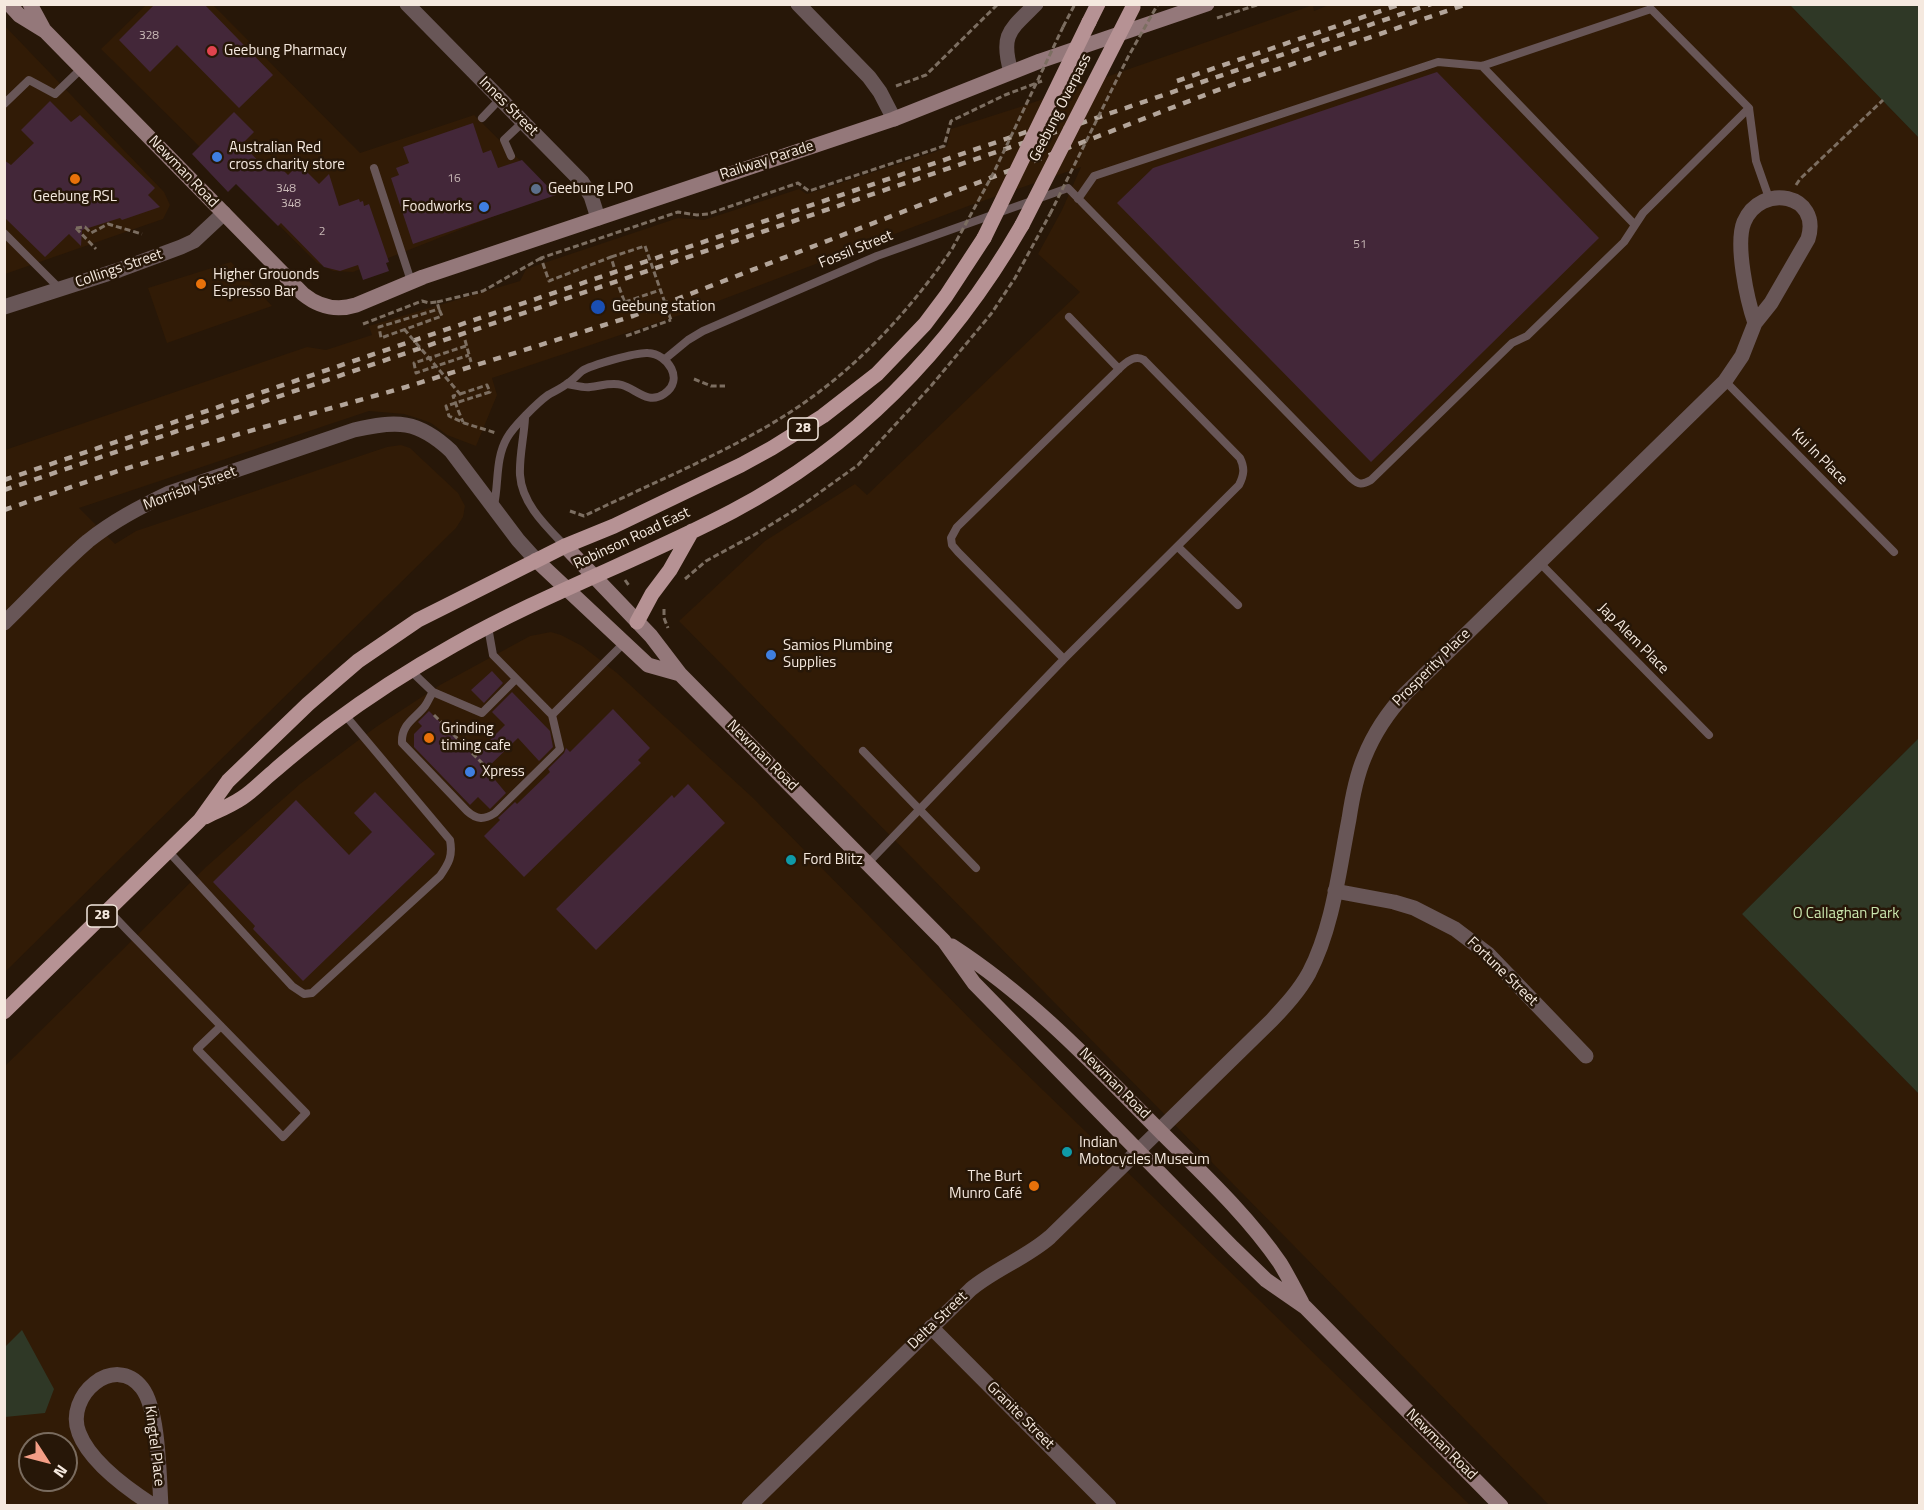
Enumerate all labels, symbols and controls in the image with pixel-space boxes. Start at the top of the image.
house number: 328 [139,29,159,43]
place label: Geebung Pharmacy [224,42,347,60]
marker: Geebung Pharmacy [205,44,219,58]
street label: Geebung Overpass [1026,51,1096,165]
street label: Innes Street [475,74,541,140]
street label: Newman Road [144,132,222,212]
street label: Railway Parade [718,137,816,185]
place label: Australian Red cross charity store [229,139,345,174]
marker: Australian Red cross charity store [210,150,224,164]
marker: Geebung RSL [68,172,82,186]
house number: 16 [447,172,461,186]
place label: Geebung LPO [548,180,633,198]
house number: 348 [276,182,296,196]
marker: Geebung LPO [529,182,543,196]
place label: Geebung RSL [33,188,117,206]
house number: 348 [281,197,301,211]
place label: Foodworks [402,198,472,216]
marker: Foodworks [477,200,491,214]
house number: 2 [319,225,325,239]
street label: Fossil Street [816,227,896,273]
house number: 51 [1353,238,1367,252]
street label: Collings Street [73,246,165,292]
place label: Higher Grouonds Espresso Bar [213,266,319,301]
marker: Higher Grouonds Espresso Bar [194,277,208,291]
marker: Geebung station [589,298,607,316]
place label: Geebung station [612,298,716,316]
road number: 28 [788,418,818,440]
street label: Kui In Place [1787,425,1851,489]
street label: Morrisby Street [141,463,239,515]
street label: Robinson Road East [571,504,693,574]
street label: Jap Alem Place [1594,600,1672,678]
street label: Prosperity Place [1389,625,1475,711]
place label: Samios Plumbing Supplies [783,637,892,672]
marker: Samios Plumbing Supplies [764,648,778,662]
street label: Newman Road [723,717,801,795]
place label: Grinding timing cafe [441,720,511,755]
marker: Grinding timing cafe [422,731,436,745]
place label: Xpress [482,763,525,781]
marker: Xpress [463,765,477,779]
place label: Ford Blitz [803,851,863,869]
marker: Ford Blitz [784,853,798,867]
road number: 28 [87,905,117,927]
park label: O Callaghan Park [1793,905,1899,923]
street label: Fortune Street [1463,934,1541,1010]
street label: Newman Road [1075,1045,1153,1123]
place label: Indian Motocycles Museum [1079,1134,1210,1169]
marker: Indian Motocycles Museum [1060,1145,1074,1159]
place label: The Burt Munro Café [949,1168,1022,1203]
marker: The Burt Munro Café [1027,1179,1041,1193]
street label: Delta Street [905,1288,971,1354]
street label: Granite Street [982,1378,1058,1454]
street label: Kingtel Place [140,1405,168,1487]
street label: Newman Road [1402,1406,1480,1484]
north arrow [18,1432,78,1492]
text: N [48,1460,74,1483]

